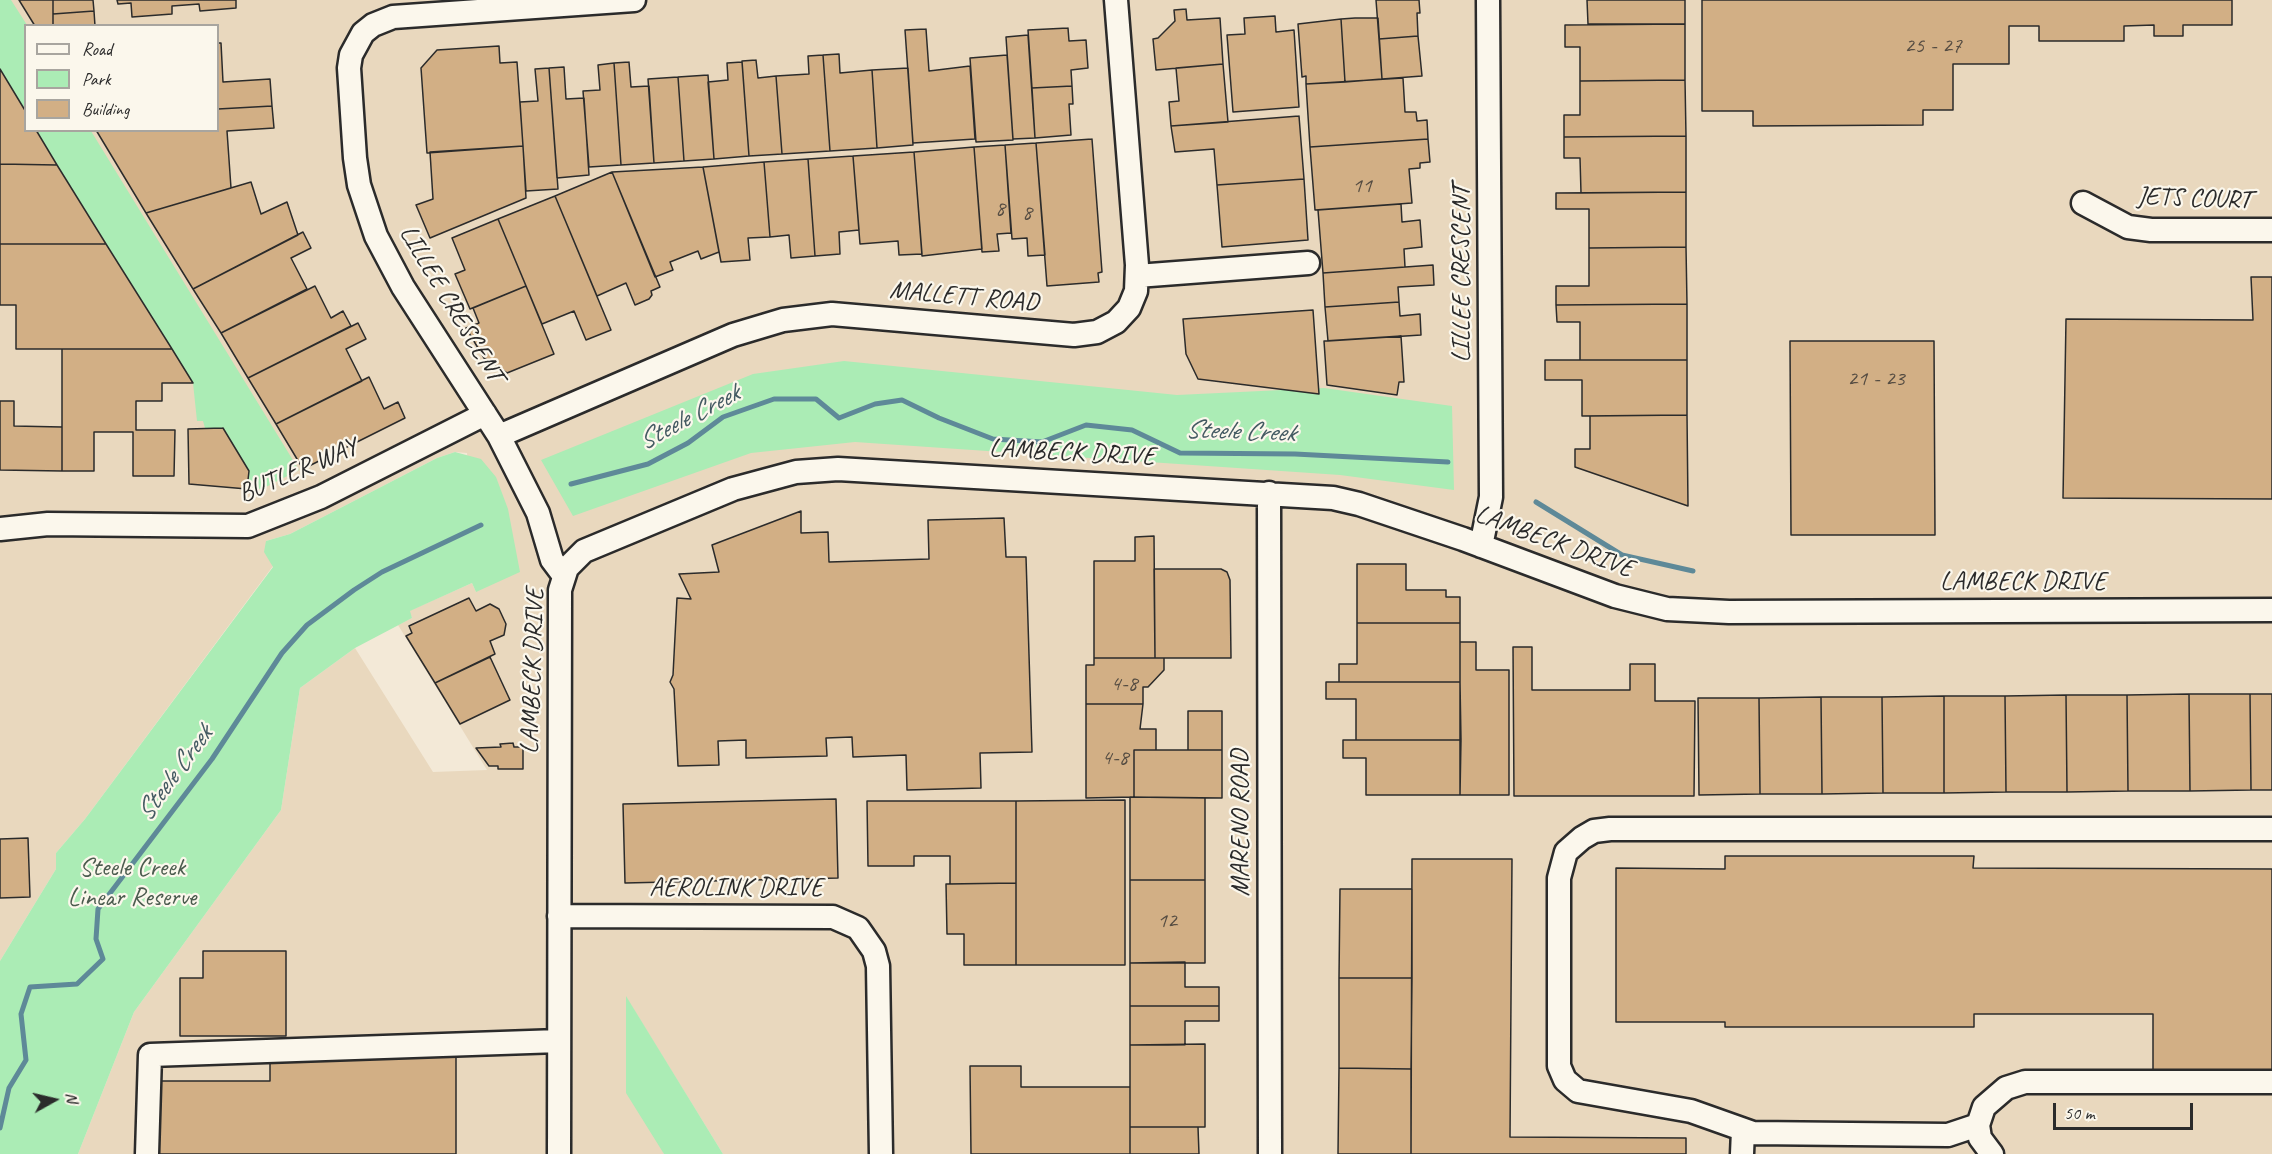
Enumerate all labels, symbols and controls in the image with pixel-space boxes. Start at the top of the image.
legend [24,24,219,132]
house number: 25 - 27 [1904,33,1962,59]
text: Road [82,38,112,60]
text: Park [82,68,111,90]
text: Building [82,98,129,120]
house number: 11 [1352,173,1372,199]
street label: JETS COURT [2136,181,2252,217]
street label: LILLEE CRESCENT [1446,185,1478,363]
house number: 8 [995,196,1005,222]
house number: 8 [1022,200,1032,226]
street label: LILLEE CRESCENT [392,220,510,388]
street label: MALLETT ROAD [888,275,1040,319]
house number: 21 - 23 [1847,366,1905,392]
water label: Steele Creek [633,378,745,458]
water label: Steele Creek [1185,414,1295,450]
street label: BUTLER WAY [234,432,362,510]
street label: LAMBECK DRIVE [988,433,1156,473]
street label: LAMBECK DRIVE [1471,499,1637,585]
street label: LAMBECK DRIVE [1940,566,2106,598]
street label: LAMBECK DRIVE [515,588,551,754]
house number: 4-8 [1111,671,1137,697]
water label: Steele Creek [130,720,220,828]
house number: 4-8 [1102,745,1128,771]
street label: MARENO ROAD [1225,749,1257,897]
park label: Steele Creek Linear Reserve [68,852,196,914]
street label: AEROLINK DRIVE [649,872,823,904]
house number: 12 [1157,908,1177,934]
north arrow [24,1070,84,1130]
text: N [61,1091,82,1104]
scale bar [2056,1091,2196,1129]
text: 50 m [2064,1102,2095,1124]

